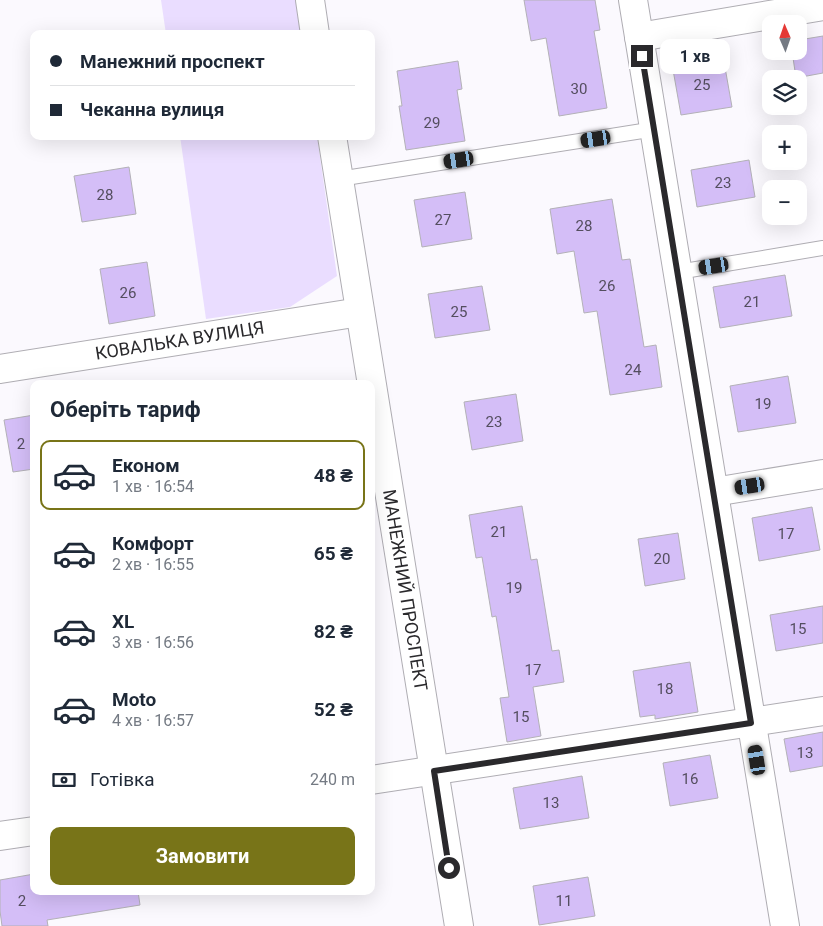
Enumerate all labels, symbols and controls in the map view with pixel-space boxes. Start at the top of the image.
north arrow [762,15,808,60]
map controls [762,15,807,225]
callout: 1 хв [660,38,730,74]
route end [631,45,653,67]
text: 1 хв [680,47,710,66]
text: Манежний проспект [80,50,265,73]
button: layers [762,70,807,115]
house number: 25 [694,76,710,94]
house number: 30 [571,80,587,98]
text: Чеканна вулиця [80,98,224,121]
house number: 29 [424,114,440,132]
button: + [762,125,807,170]
car [580,129,611,149]
car [443,150,474,170]
house number: 23 [715,174,731,192]
button: − [762,180,807,225]
house number: 28 [97,186,113,204]
house number: 27 [435,211,451,229]
house number: 28 [576,217,592,235]
car [698,256,729,276]
house number: 26 [599,277,615,295]
house number: 26 [120,284,136,302]
house number: 21 [744,293,760,311]
house number: 25 [451,303,467,321]
street label: КОВАЛЬКА ВУЛИЦЯ [94,316,266,364]
house number: 24 [625,361,642,379]
house number: 19 [755,395,771,413]
text: Оберіть тариф [50,397,201,422]
house number: 23 [486,413,502,431]
house number: 2 [17,435,25,453]
icon: car [52,453,97,498]
text: Економ [112,454,180,477]
text: 48 ₴ [314,464,353,487]
car [734,476,765,496]
text: 1 хв · 16:54 [112,477,194,496]
street label: МАНЕЖНИЙ ПРОСПЕКТ [379,488,432,693]
house number: 21 [491,523,507,541]
house number: 17 [778,525,794,543]
icon: car [52,531,97,576]
text: Комфорт [112,532,194,555]
text: 65 ₴ [314,542,353,565]
house number: 20 [654,550,670,568]
text: 2 хв · 16:55 [112,555,194,574]
house number: 19 [506,579,522,597]
icon: car [52,609,97,654]
text: XL [112,610,134,633]
text: 82 ₴ [314,620,353,643]
house number: 15 [790,620,806,638]
text: 3 хв · 16:56 [112,633,194,652]
house number: 17 [525,661,541,679]
house number: 18 [657,680,673,698]
icon: car [52,687,97,732]
text: Moto [112,688,156,711]
text: 52 ₴ [314,698,353,721]
house number: 15 [513,708,529,726]
text: 4 хв · 16:57 [112,711,194,730]
car [747,744,766,776]
house number: 13 [797,744,813,762]
icon: cash [50,766,78,794]
text: Готівка [90,768,155,791]
text: 240 m [310,770,355,789]
house number: 16 [682,770,698,788]
house number: 13 [543,794,559,812]
button: Замовити [50,827,355,885]
route start [438,857,460,879]
house number: 2 [18,892,26,910]
house number: 11 [556,892,572,910]

